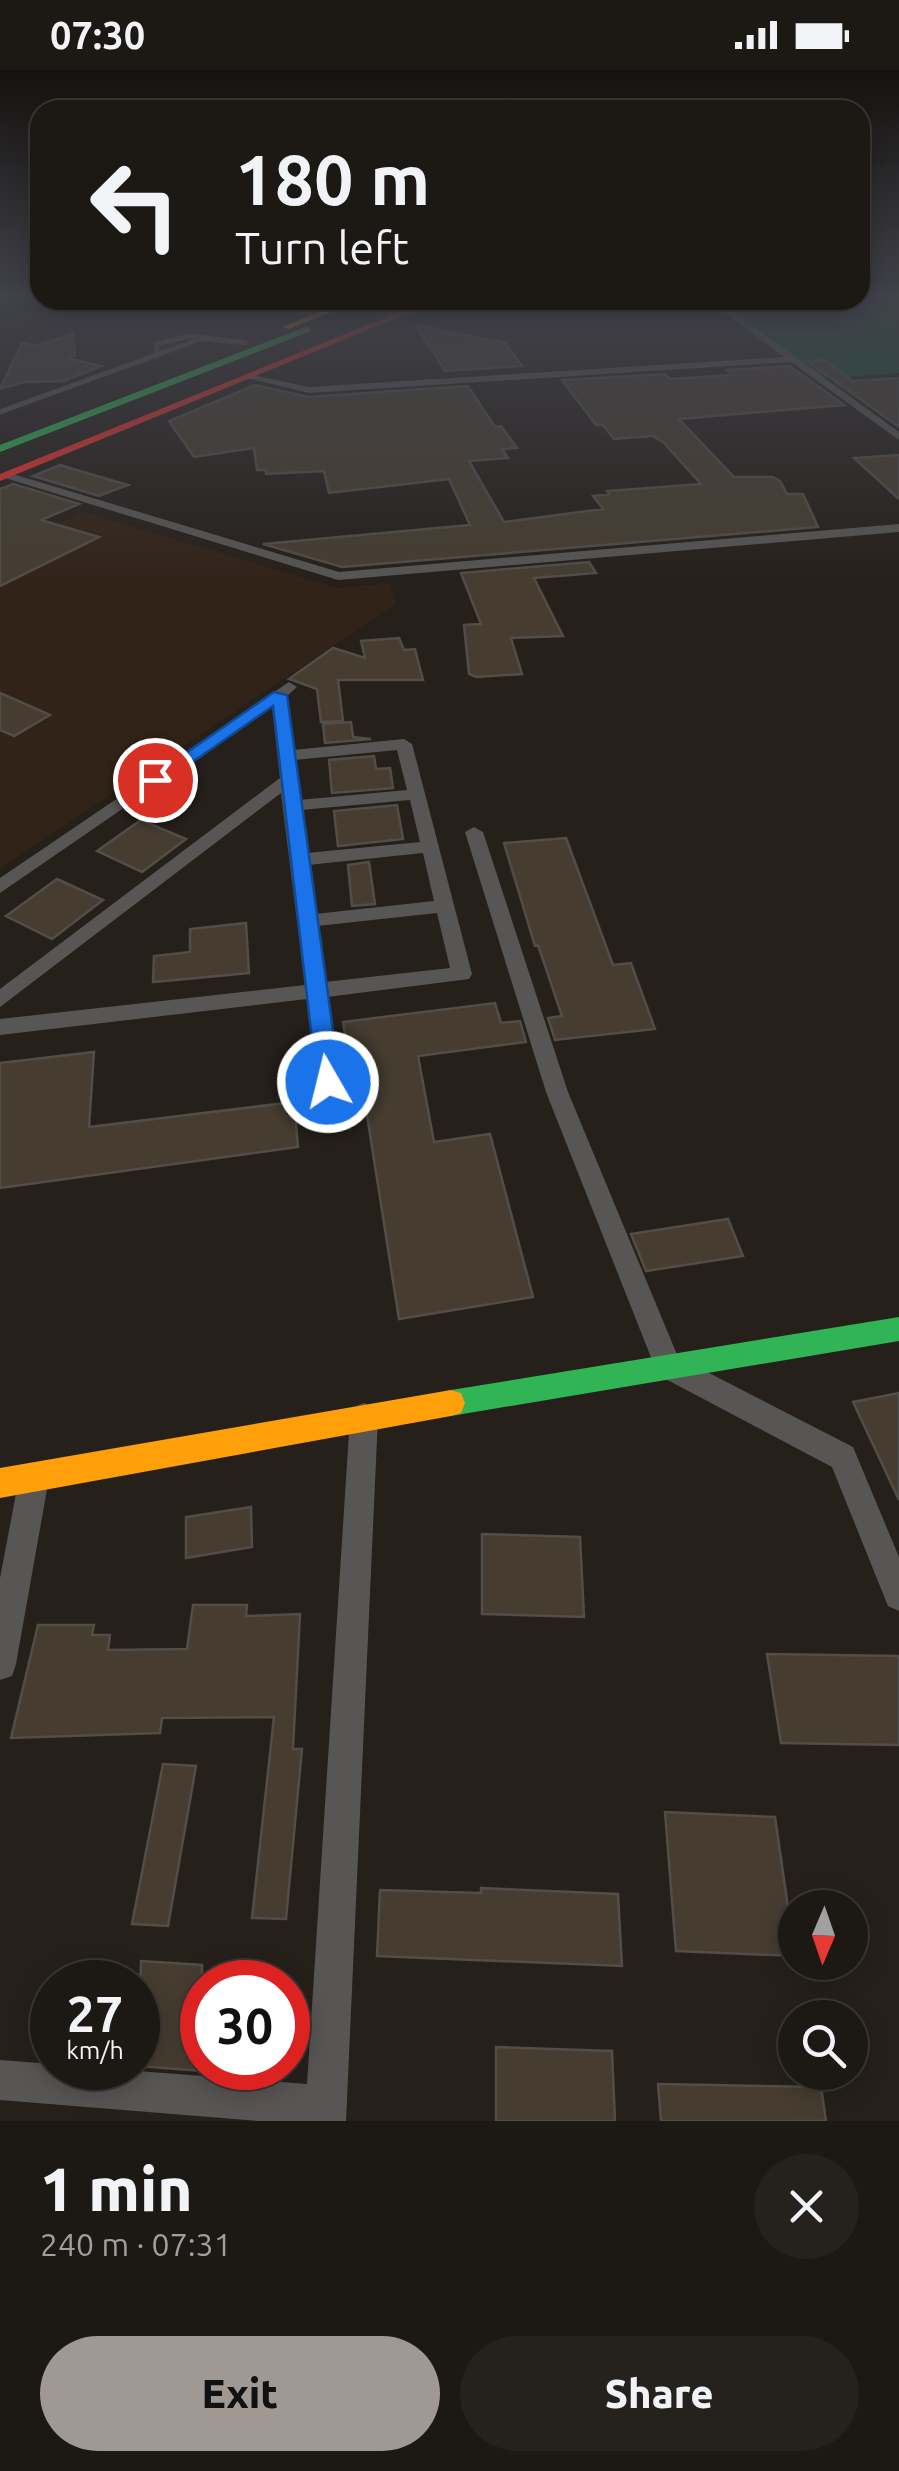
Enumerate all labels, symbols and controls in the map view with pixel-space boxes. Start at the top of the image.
text: 07:30 [50,14,145,56]
icon: left [70,140,200,270]
text: 180 m [235,140,430,218]
text: Turn left [235,222,409,273]
pin [113,738,198,823]
icon: arrive [128,753,183,808]
position arrow [276,1030,380,1134]
north arrow [778,1890,868,1980]
map controls [778,1890,868,2090]
speed limit sign: 30 [180,1960,310,2090]
text: 27 [67,1985,123,2041]
button: search [778,2000,868,2090]
text: km/h [66,2036,124,2064]
button: close [754,2154,859,2259]
text: 1 min [40,2155,193,2222]
text: 240 m · 07:31 [40,2226,232,2262]
button: Exit [40,2336,440,2451]
button: Share [460,2336,859,2451]

